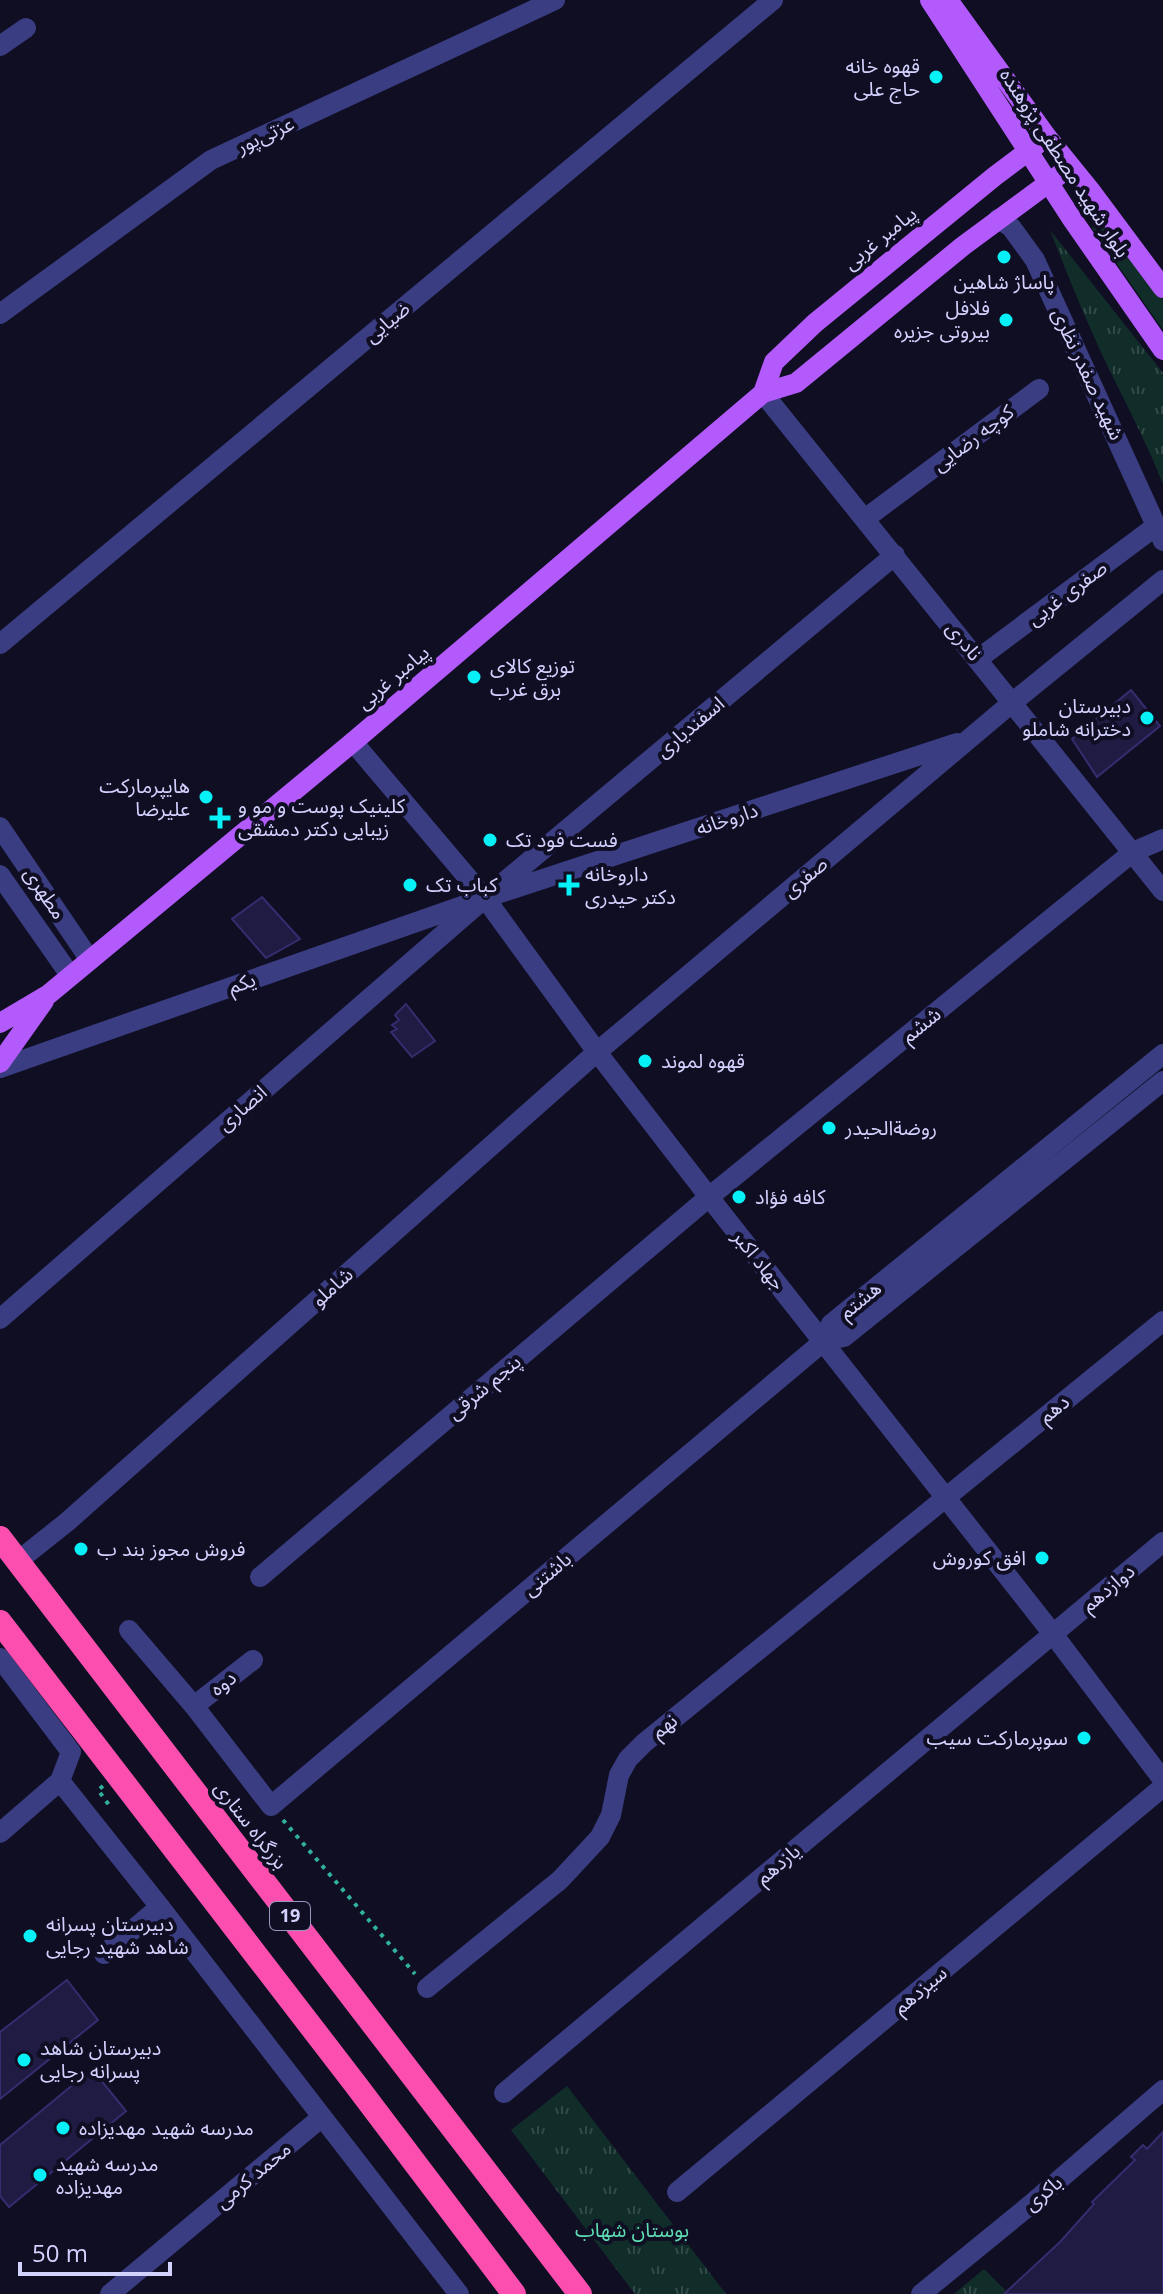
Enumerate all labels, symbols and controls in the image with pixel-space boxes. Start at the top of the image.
place label: قهوه خانه حاج علی [845,52,920,104]
street label: بلوار شهید مصطفی پژوهنده [994,63,1137,263]
marker: قهوه خانه حاج علی [927,68,945,86]
street label: عزتی‌پور [231,109,298,160]
street label: پیامبر غربی [837,200,922,276]
marker: پاساژ شاهین [995,248,1013,266]
place label: پاساژ شاهین [954,268,1054,295]
place label: فلافل بیروتی جزیره [894,294,990,344]
street label: ضیایی [358,295,415,349]
street label: شهید صفدر نظری [1046,303,1131,444]
marker: فلافل بیروتی جزیره [997,311,1015,329]
street label: کوچه رضایی [926,398,1020,477]
street label: صفری غربی [1021,554,1112,632]
street label: نادری [940,615,988,666]
street label: پیامبر غربی [351,638,435,715]
place label: توزیع کالای برق غرب [490,652,575,702]
marker: توزیع کالای برق غرب [465,668,483,686]
street label: اسفندیاری [650,690,730,763]
place label: دبیرستان دخترانه شاملو [1022,692,1131,742]
marker: دبیرستان دخترانه شاملو [1138,709,1156,727]
place label: هایپرمارکت علیرضا [99,772,190,822]
marker: هایپرمارکت علیرضا [197,788,215,806]
place label: کلینیک پوست و مو و زیبایی دکتر دمشقی [238,792,406,842]
street label: داروخانه [693,796,761,841]
marker: کلینیک پوست و مو و زیبایی دکتر دمشقی [209,807,231,829]
place label: فست فود تک [506,826,618,853]
marker: فست فود تک [481,831,499,849]
street label: صفری [776,850,833,903]
place label: داروخانه دکتر حیدری [585,860,676,910]
street label: مطهری [18,861,73,924]
place label: کباب تک [426,871,498,898]
marker: کباب تک [401,876,419,894]
marker: داروخانه دکتر حیدری [560,876,578,894]
street label: یکم [224,965,260,1002]
street label: ششم [895,1000,948,1050]
place label: قهوه لموند [661,1047,745,1074]
marker: قهوه لموند [636,1052,654,1070]
street label: انصاری [211,1079,272,1137]
place label: روضةالحیدر [844,1114,937,1141]
marker: روضةالحیدر [820,1119,838,1137]
place label: کافه فؤاد [755,1183,826,1210]
marker: کافه فؤاد [730,1188,748,1206]
street label: جهاد اکبر [726,1223,792,1295]
street label: شاملو [305,1261,358,1313]
street label: هشتم [833,1274,888,1327]
street label: پنجم شرقی [441,1348,528,1427]
street label: دهم [1033,1388,1076,1431]
place label: فروش مجوز بند ب [97,1535,245,1562]
marker: فروش مجوز بند ب [72,1540,90,1558]
place label: افق کوروش [933,1544,1026,1571]
street label: باشتنی [517,1545,577,1602]
marker: افق کوروش [1033,1549,1051,1567]
street label: دوازدهم [1075,1557,1141,1619]
street label: دوه [204,1664,241,1701]
street label: نهم [645,1707,684,1746]
place label: سوپرمارکت سیب [927,1724,1068,1751]
marker: سوپرمارکت سیب [1075,1729,1093,1747]
street label: بزرگراه ستاری [208,1775,294,1874]
street label: یازدهم [750,1837,807,1892]
road number: 19 [270,1902,310,1930]
place label: دبیرستان پسرانه شاهد شهید رجایی [46,1910,189,1960]
marker: دبیرستان پسرانه شاهد شهید رجایی [21,1927,39,1945]
street label: سیزدهم [887,1959,954,2022]
place label: دبیرستان شاهد پسرانه رجایی [40,2034,161,2084]
marker: دبیرستان شاهد پسرانه رجایی [15,2051,33,2069]
place label: مدرسه شهید مهدیزاده [79,2114,254,2141]
marker: مدرسه شهید مهدیزاده [54,2119,72,2137]
street label: محمد کرمی [209,2135,296,2214]
place label: مدرسه شهيد مهديزاده [56,2150,158,2200]
marker: مدرسه شهيد مهديزاده [31,2166,49,2184]
street label: باکری [1018,2169,1068,2217]
park label: بوستان شهاب [575,2216,689,2243]
scale bar [20,2226,170,2276]
text: 50 m [32,2236,88,2269]

